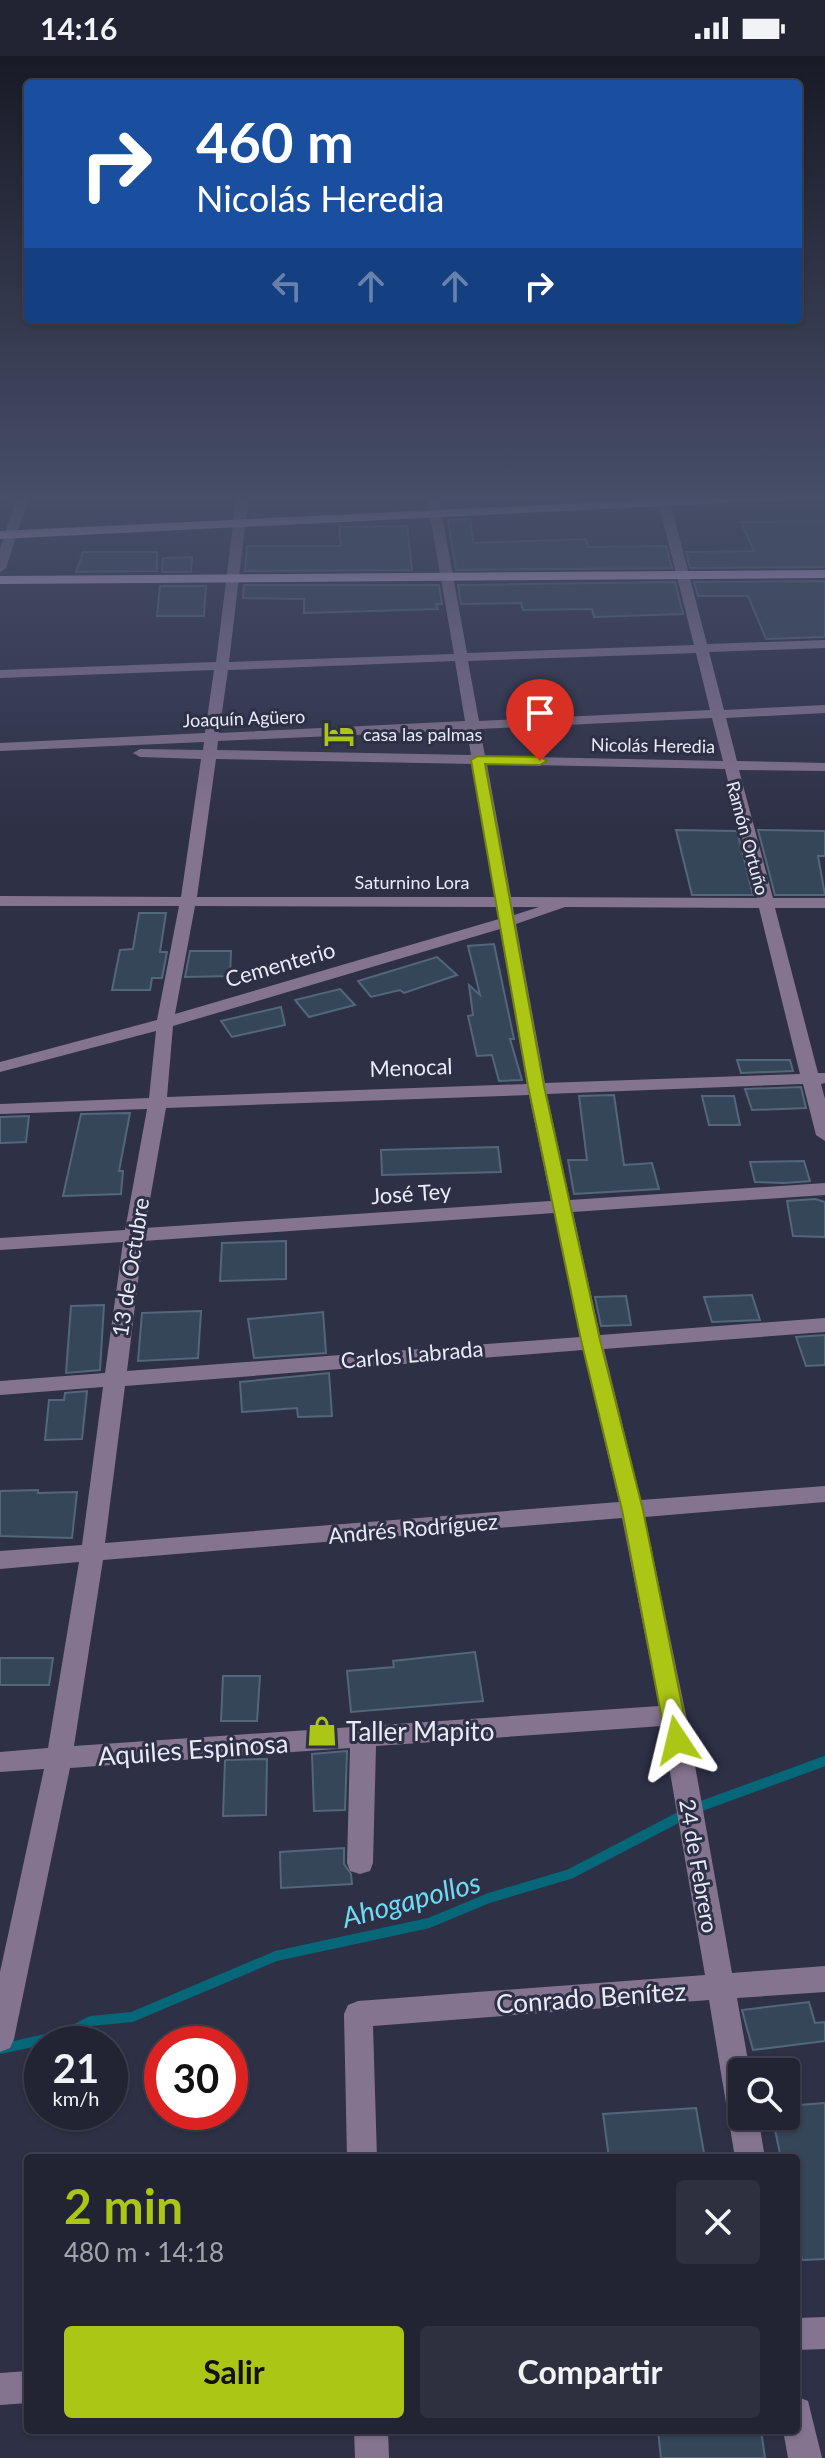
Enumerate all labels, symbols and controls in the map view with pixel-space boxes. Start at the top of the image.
text: 14:16 [40,10,117,46]
text: 460 m [196,108,354,175]
icon: right [64,112,168,216]
text: Nicolás Heredia [196,176,444,220]
icon: left [265,264,309,308]
icon: ahead [349,264,393,308]
icon: ahead [433,264,477,308]
icon: right [517,264,561,308]
pin [506,679,574,761]
icon: arrive [518,691,562,735]
street label: Joaquín Agüero [182,705,306,731]
hotel icon: casa las palmas [322,717,356,751]
place label: casa las palmas [363,723,483,745]
street label: Nicolás Heredia [591,733,715,757]
street label: Ramón Ortuño [722,779,774,897]
street label: Saturnino Lora [355,871,469,893]
street label: Cementerio [222,935,338,993]
street label: Menocal [369,1052,453,1082]
street label: José Tey [370,1177,453,1209]
street label: 13 de Octubre [106,1196,154,1338]
street label: Carlos Labrada [340,1334,484,1374]
street label: Andrés Rodríguez [327,1507,499,1549]
position arrow [635,1698,719,1782]
shop icon: Taller Mapito [305,1714,339,1748]
place label: Taller Mapito [346,1715,494,1747]
street label: Aquiles Espinosa [97,1726,289,1772]
street label: 24 de Febrero [674,1797,724,1935]
water label: Ahogapollos [337,1864,484,1934]
street label: Conrado Benítez [495,1974,687,2020]
speed limit sign: 30 [144,2026,248,2130]
text: 21 [53,2044,99,2092]
map controls [728,2058,800,2130]
button: search [728,2058,800,2130]
text: km/h [53,2086,99,2110]
text: 2 min [64,2177,183,2234]
button: close [676,2180,760,2264]
text: 480 m · 14:18 [64,2236,224,2268]
button: Salir [64,2326,404,2418]
button: Compartir [420,2326,760,2418]

